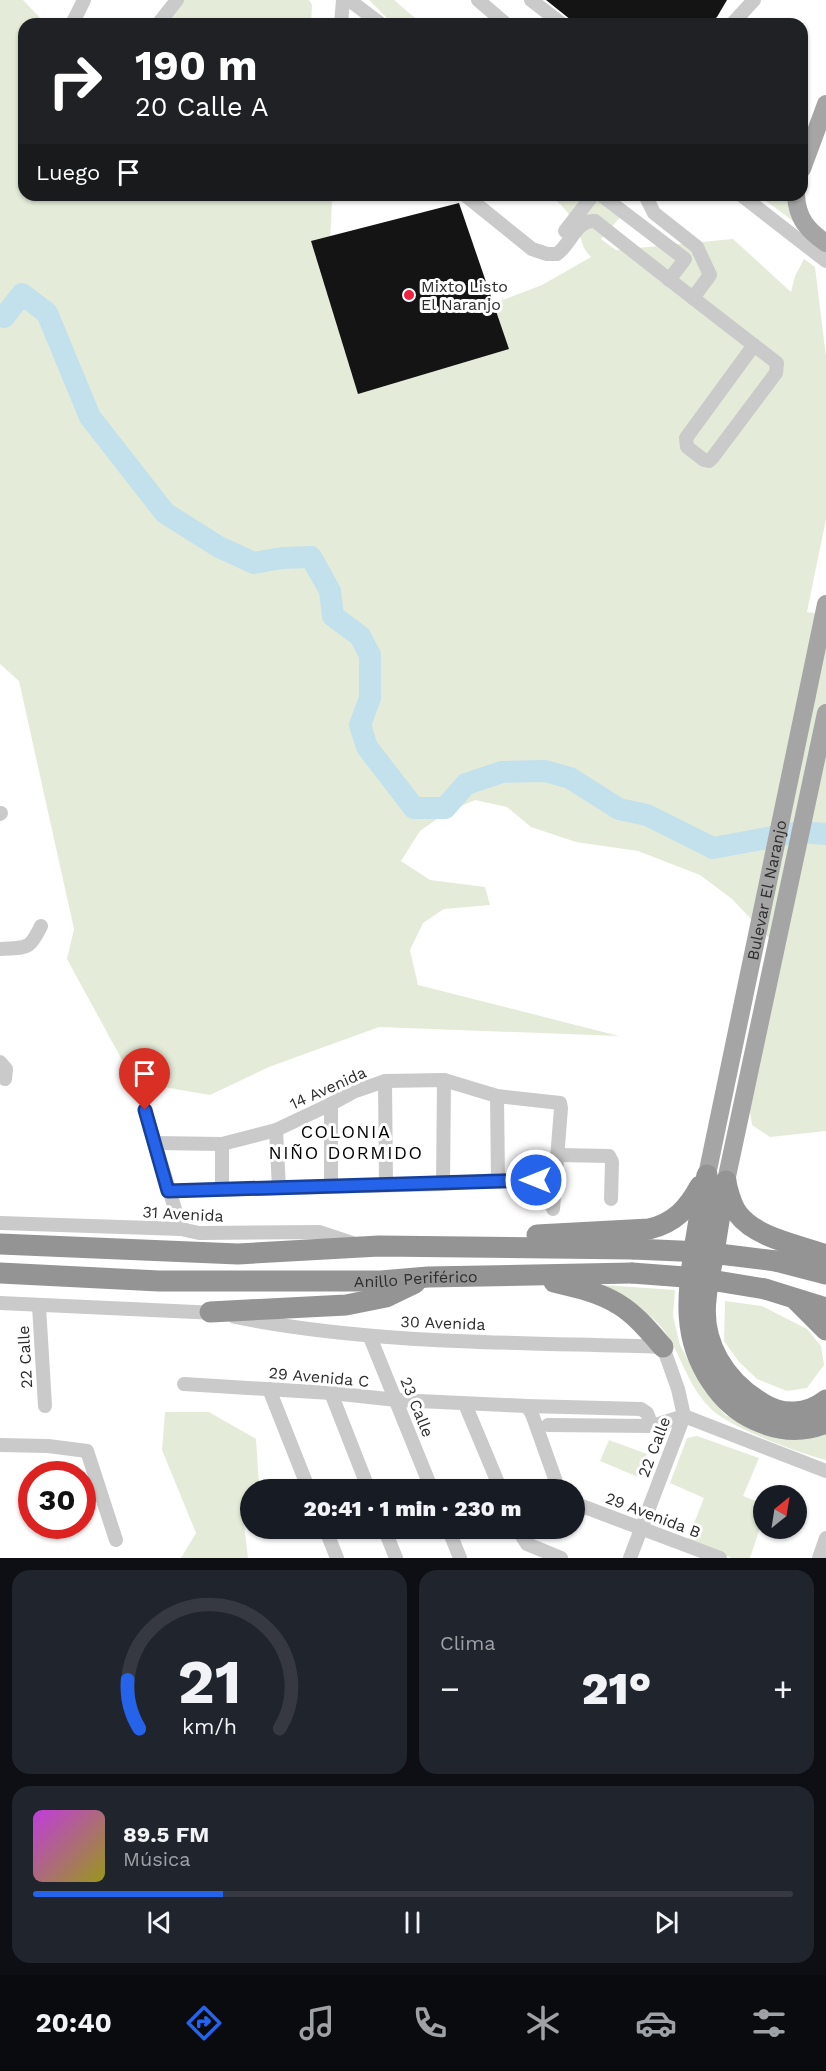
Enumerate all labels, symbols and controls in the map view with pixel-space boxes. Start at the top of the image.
text: 190 m [135,41,258,90]
icon: right [36,42,114,120]
text: 20 Calle A [135,91,269,123]
icon: arrive [112,156,145,189]
text: Luego [36,160,100,185]
place label: Mixto Listo El Naranjo [421,277,508,314]
marker: Mixto Listo El Naranjo [402,288,416,302]
street label: Bulevar El Naranjo [742,818,790,962]
pin [119,1048,170,1110]
icon: arrive [128,1057,161,1090]
street label: 14 Avenida [287,1063,369,1113]
district label: COLONIA NIÑO DORMIDO [269,1121,423,1163]
position arrow [504,1148,568,1212]
street label: 31 Avenida [142,1202,224,1226]
street label: Anillo Periférico [354,1267,478,1291]
street label: 30 Avenida [400,1312,486,1334]
street label: 22 Calle [14,1325,36,1389]
street label: 29 Avenida C [268,1363,370,1391]
street label: 23 Calle [396,1374,438,1440]
street label: 22 Calle [634,1414,674,1480]
speed limit sign: 30 [18,1461,96,1539]
north arrow [753,1485,807,1539]
map controls [753,1485,807,1539]
street label: 29 Avenida B [603,1488,703,1542]
text: 20:41 · 1 min · 230 m [304,1496,521,1521]
text: Clima [440,1631,496,1655]
text: 21 [177,1645,242,1718]
text: 21° [582,1662,651,1715]
text: − [440,1669,460,1708]
text: + [773,1669,793,1708]
text: km/h [182,1714,237,1739]
text: 89.5 FM [123,1822,209,1847]
text: Música [123,1847,191,1871]
icon: previous [143,1906,176,1939]
icon: pause [396,1906,429,1939]
icon: next [650,1906,683,1939]
icon: directions [183,2002,225,2044]
icon: music [296,2002,338,2044]
icon: phone [409,2002,451,2044]
icon: climate [522,2002,564,2044]
icon: car [635,2002,677,2044]
icon: filters [748,2002,790,2044]
text: 20:40 [36,2007,112,2039]

